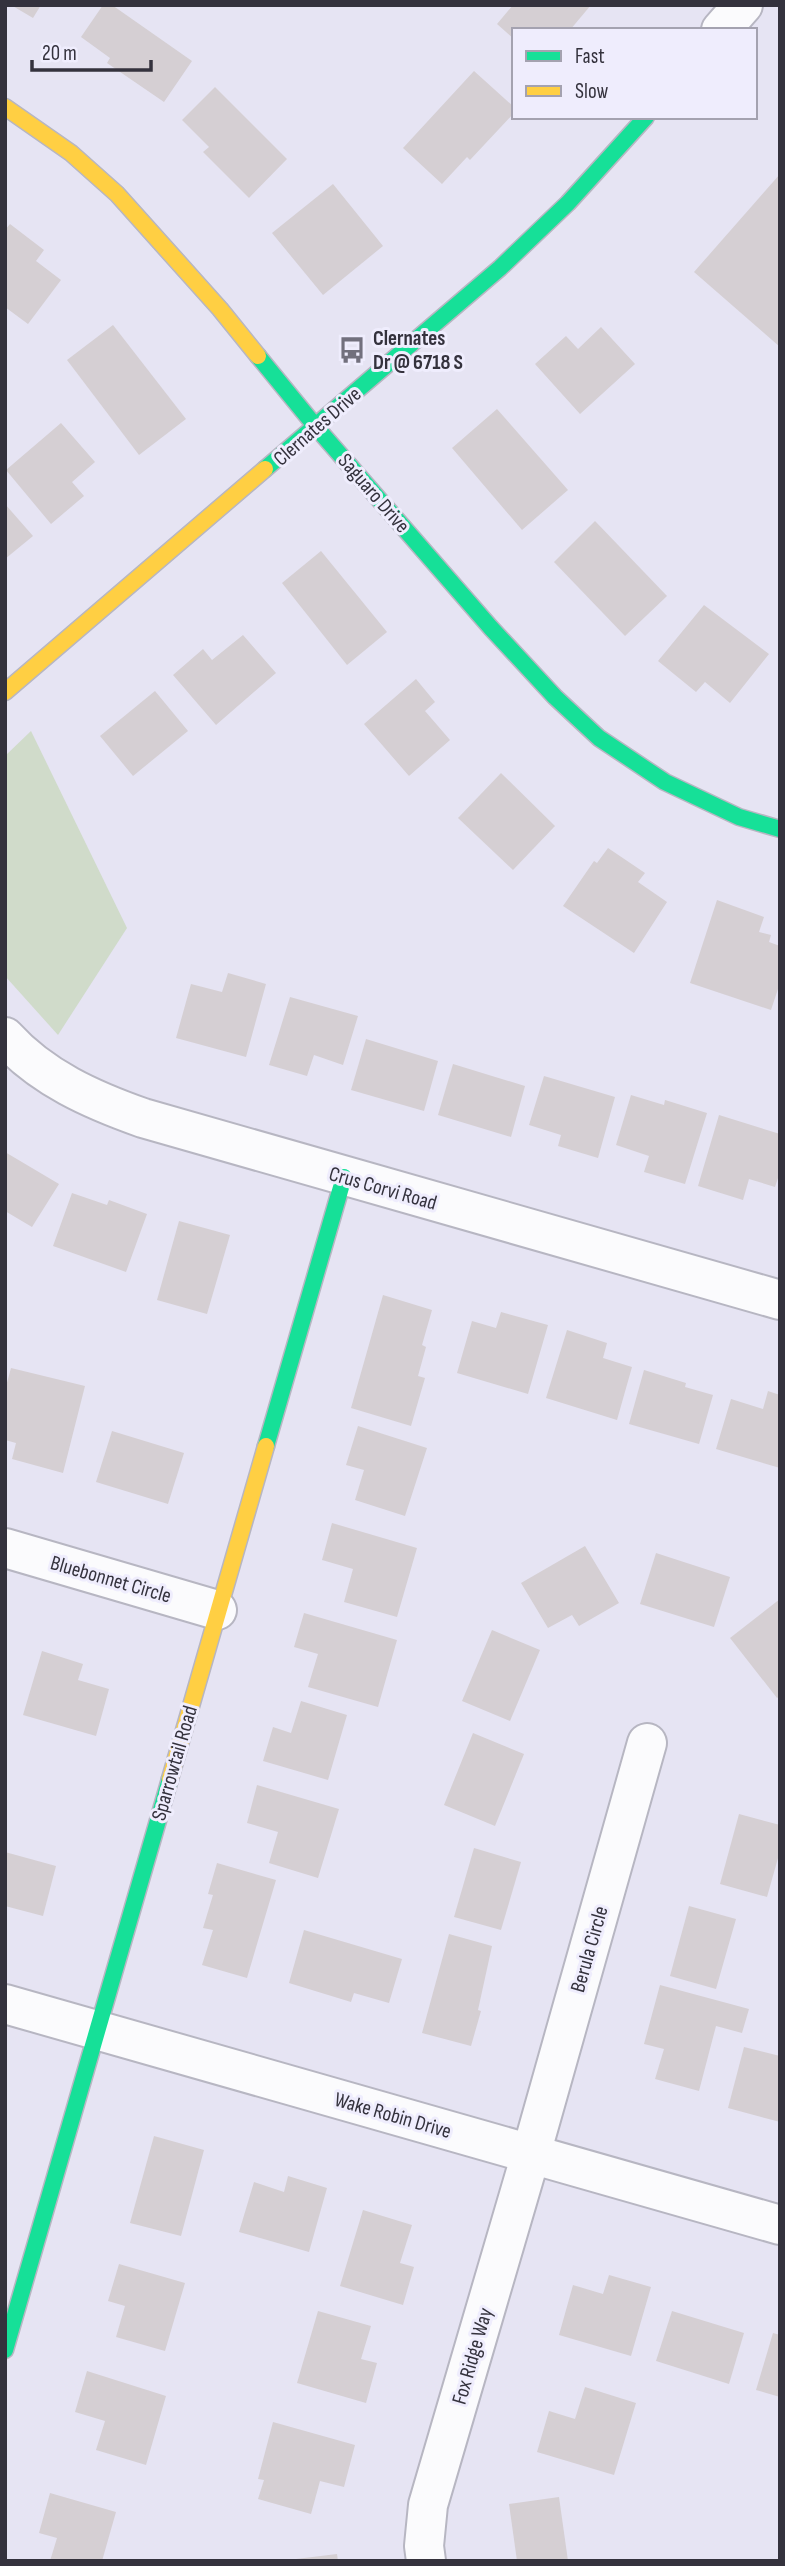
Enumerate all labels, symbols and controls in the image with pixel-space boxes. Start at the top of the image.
scale bar [32,28,150,72]
legend [512,28,757,119]
text: 20 m [42,41,77,66]
text: Fast [575,44,605,69]
text: Slow [575,79,609,104]
place label: Clernates Dr @ 6718 S [373,326,463,375]
bus stop icon: Clernates Dr @ 6718 S [337,335,367,365]
street label: Clernates Drive [268,382,366,471]
street label: Saguaro Drive [332,449,415,538]
street label: Crus Corvi Road [326,1161,440,1216]
street label: Bluebonnet Circle [48,1550,174,1609]
street label: Sparrowtail Road [146,1703,203,1823]
street label: Berula Circle [565,1903,614,1995]
street label: Wake Robin Drive [332,2087,454,2144]
street label: Fox Ridge Way [447,2305,498,2407]

